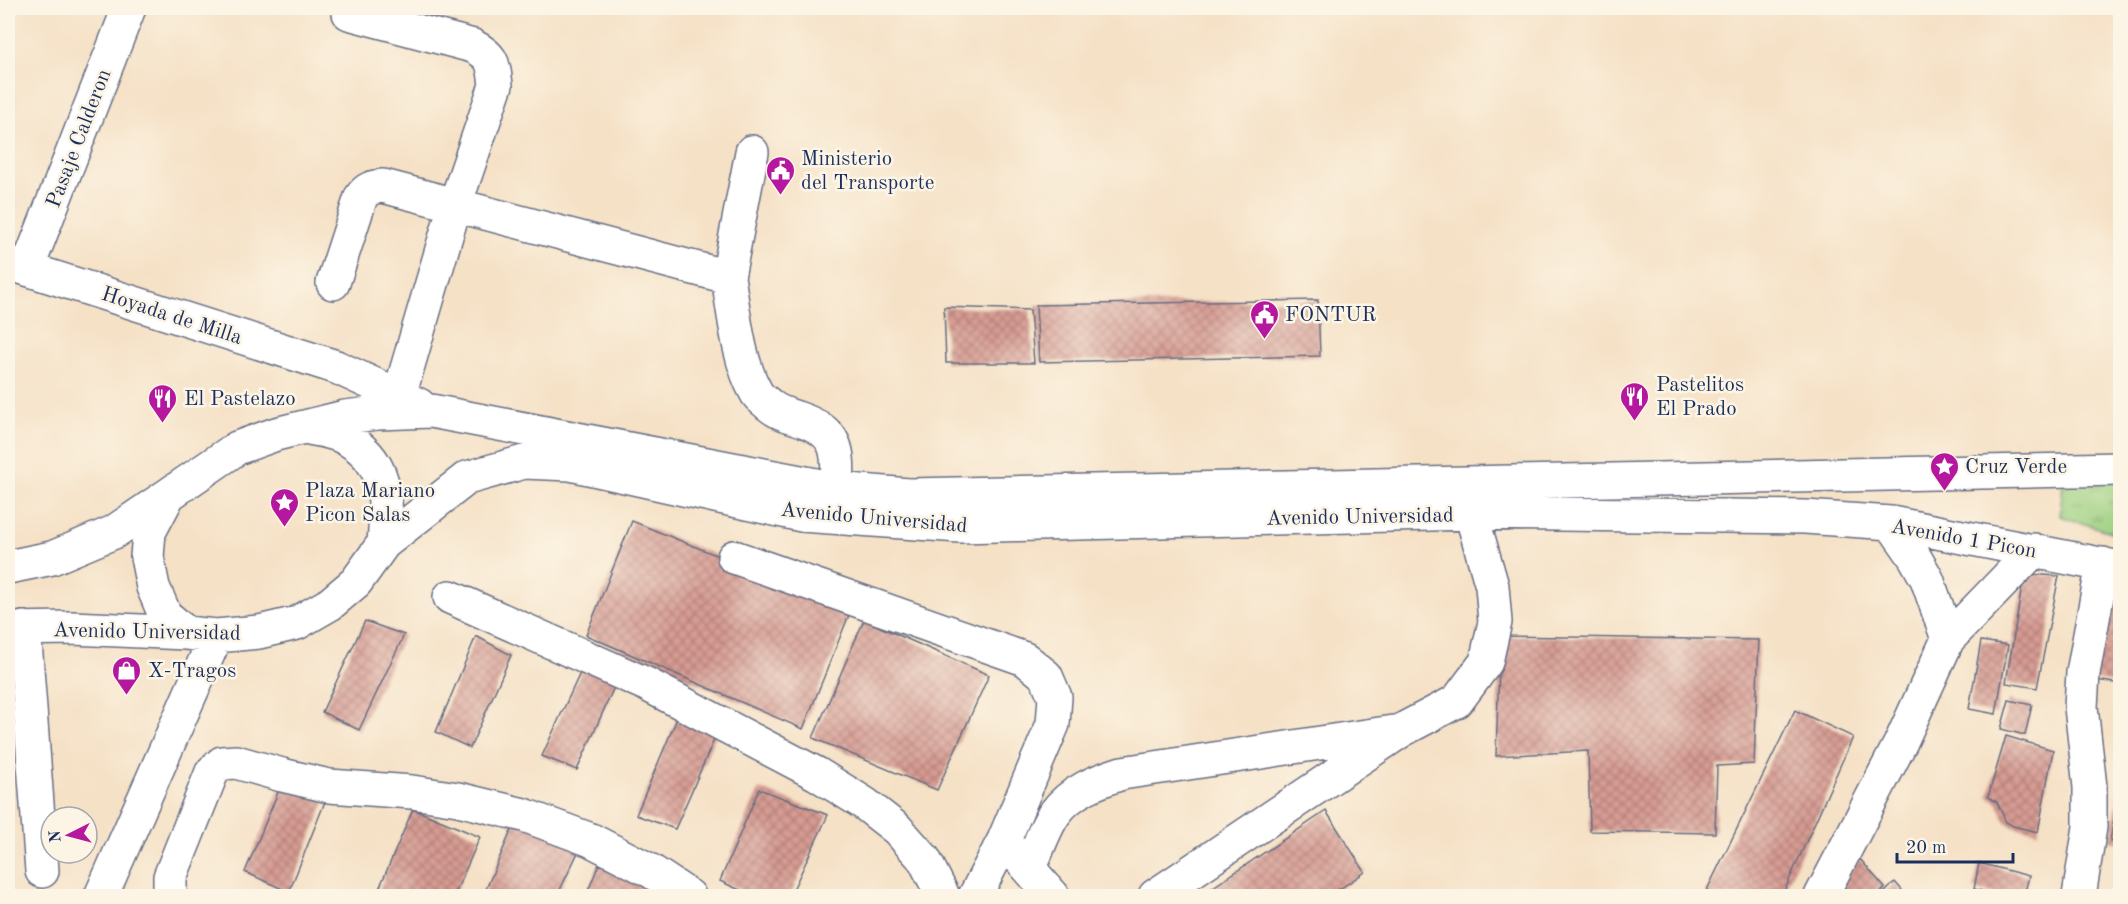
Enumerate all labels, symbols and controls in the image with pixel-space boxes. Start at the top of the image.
street label: Pasaje Calderon [43,66,115,211]
place label: Ministerio del Transporte [801,149,935,194]
public building icon: Ministerio del Transporte [764,154,796,196]
street label: Hoyada de Milla [99,284,244,349]
public building icon: FONTUR [1248,298,1280,340]
place label: FONTUR [1285,305,1376,326]
place label: Pastelitos El Prado [1656,375,1744,420]
restaurant icon: Pastelitos El Prado [1619,380,1651,422]
restaurant icon: El Pastelazo [147,382,179,424]
place label: El Pastelazo [184,389,296,410]
place icon: Cruz Verde [1928,450,1960,492]
place label: Cruz Verde [1965,457,2067,478]
place label: Plaza Mariano Picon Salas [305,481,435,526]
place icon: Plaza Mariano Picon Salas [268,486,300,528]
street label: Avenido Universidad [779,500,968,537]
street label: Avenido Universidad [1266,505,1454,530]
street label: Avenido 1 Picon [1889,516,2038,563]
street label: Avenido Universidad [53,620,241,645]
shop icon: X-Tragos [111,654,143,696]
place label: X-Tragos [148,661,236,682]
north arrow [39,805,99,865]
scale bar [1897,826,2012,864]
text: N [47,829,65,843]
text: 20 m [1906,839,1946,857]

